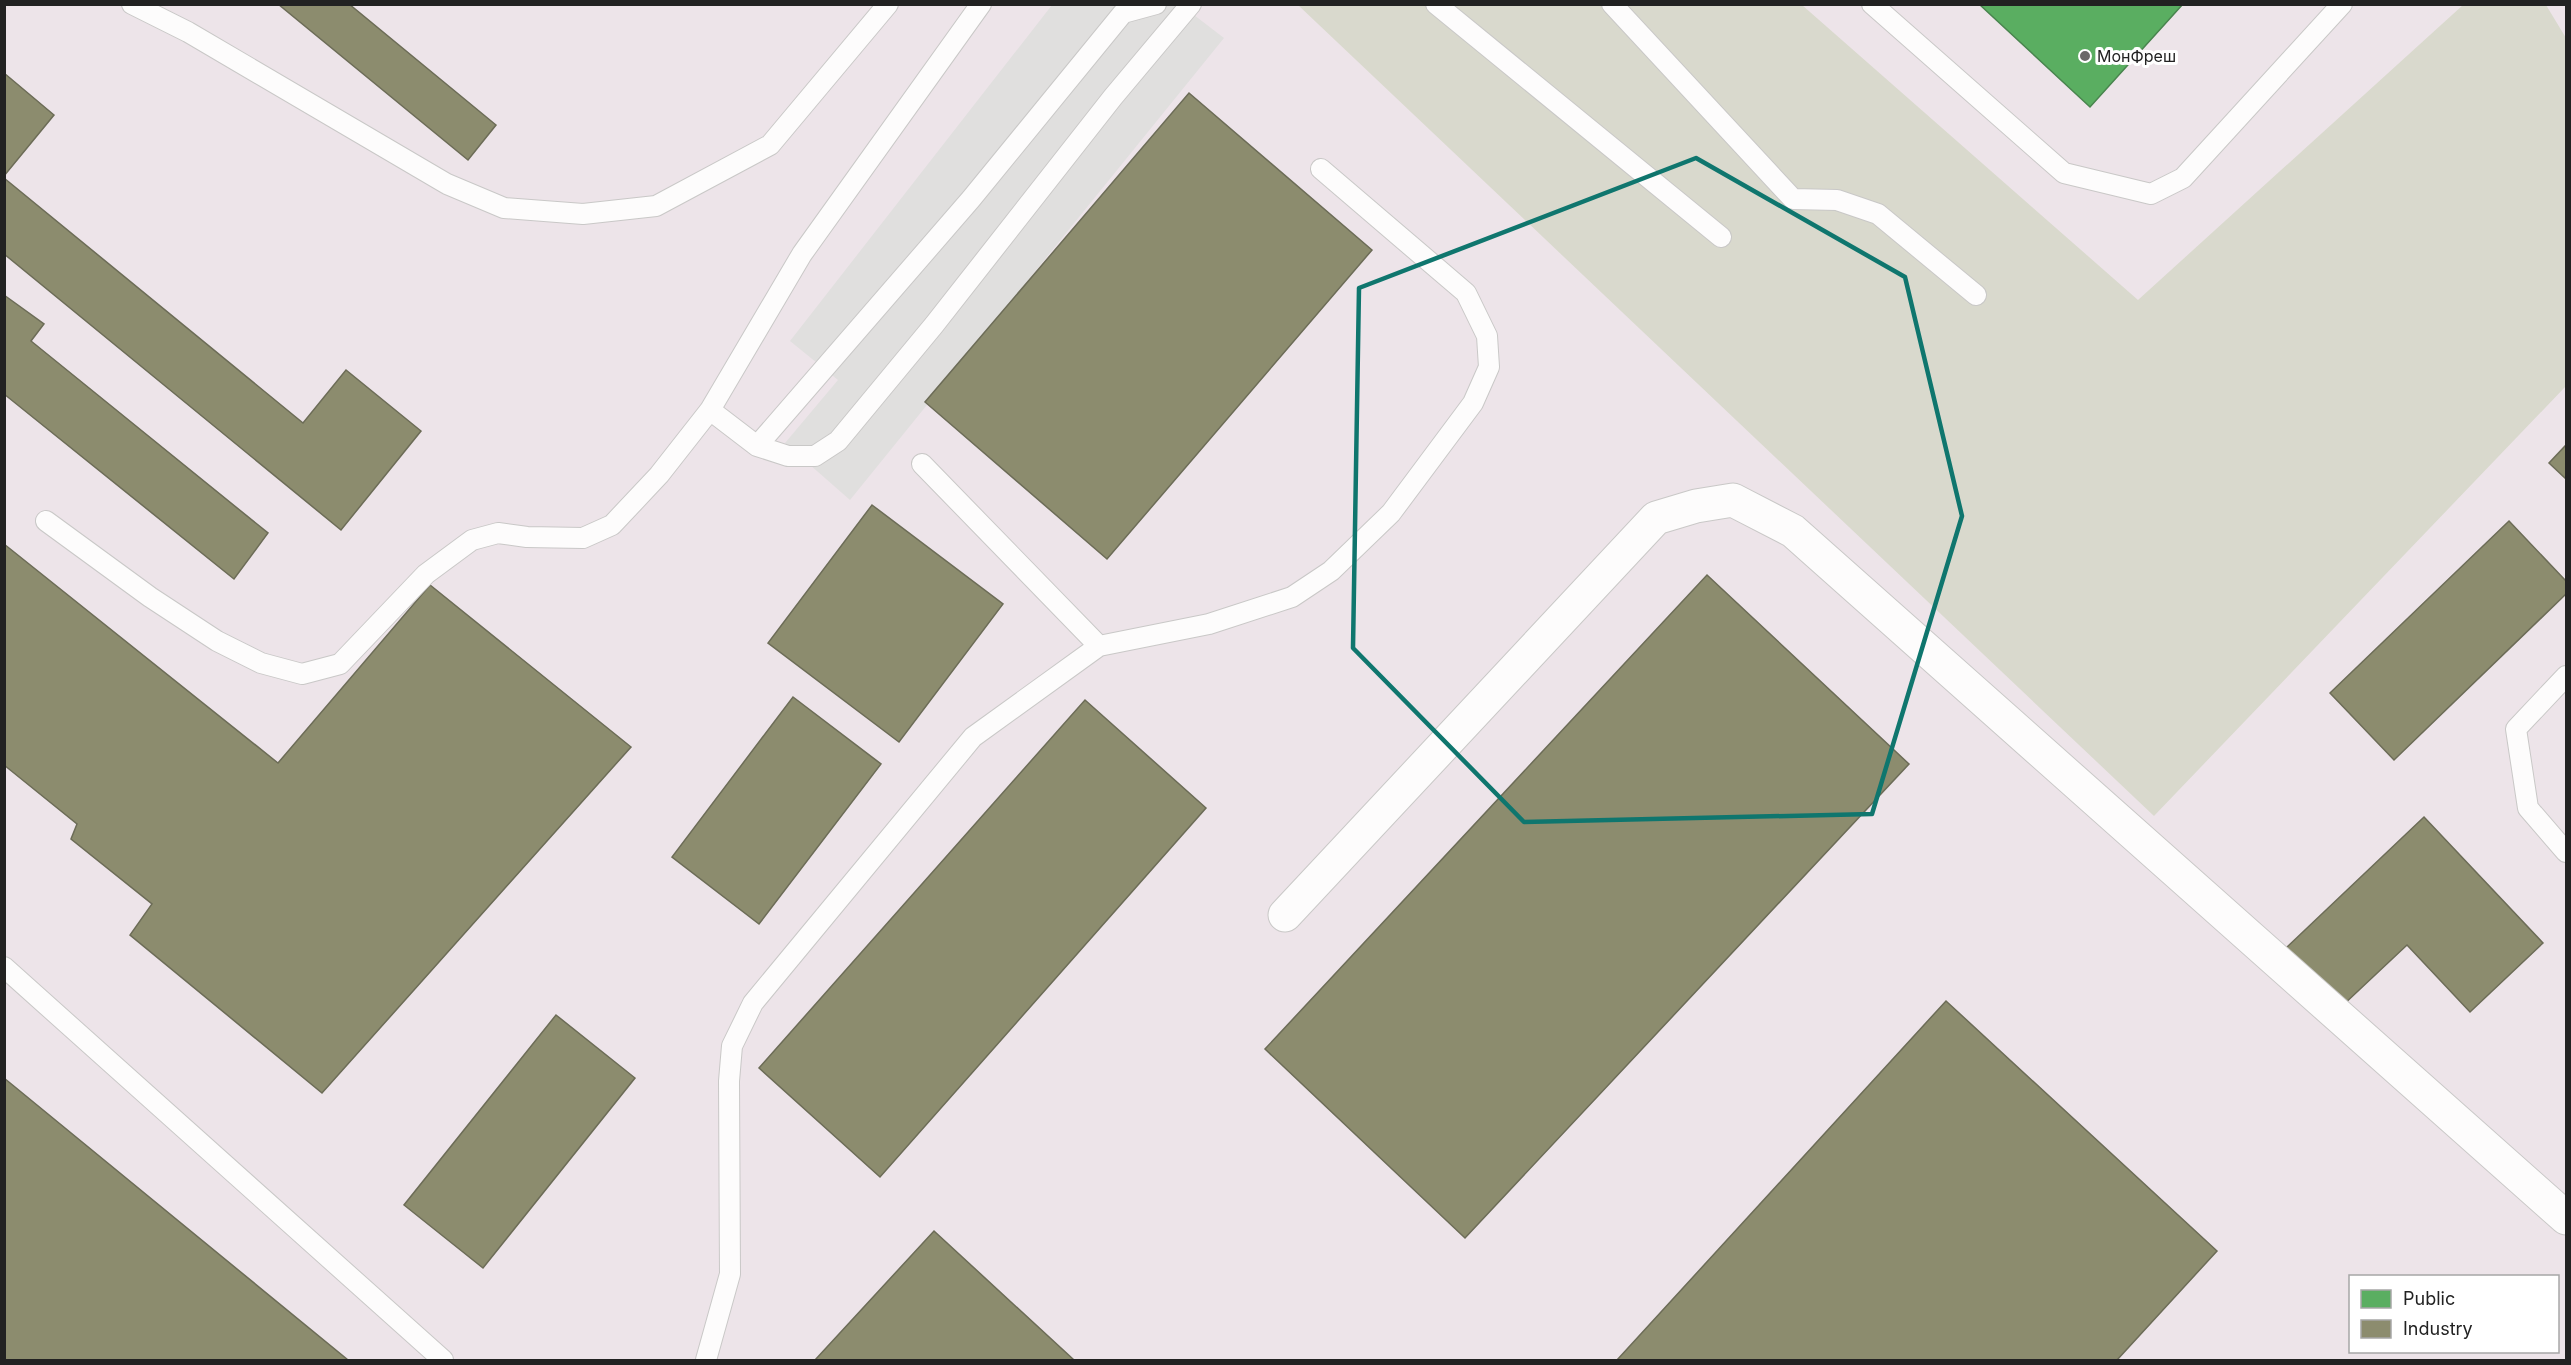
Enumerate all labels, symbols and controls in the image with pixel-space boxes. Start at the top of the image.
place label: МонФреш [2097,46,2176,66]
marker: МонФреш [2078,49,2092,63]
legend [2349,1275,2559,1353]
text: Public [2403,1288,2455,1309]
text: Industry [2403,1318,2473,1339]

